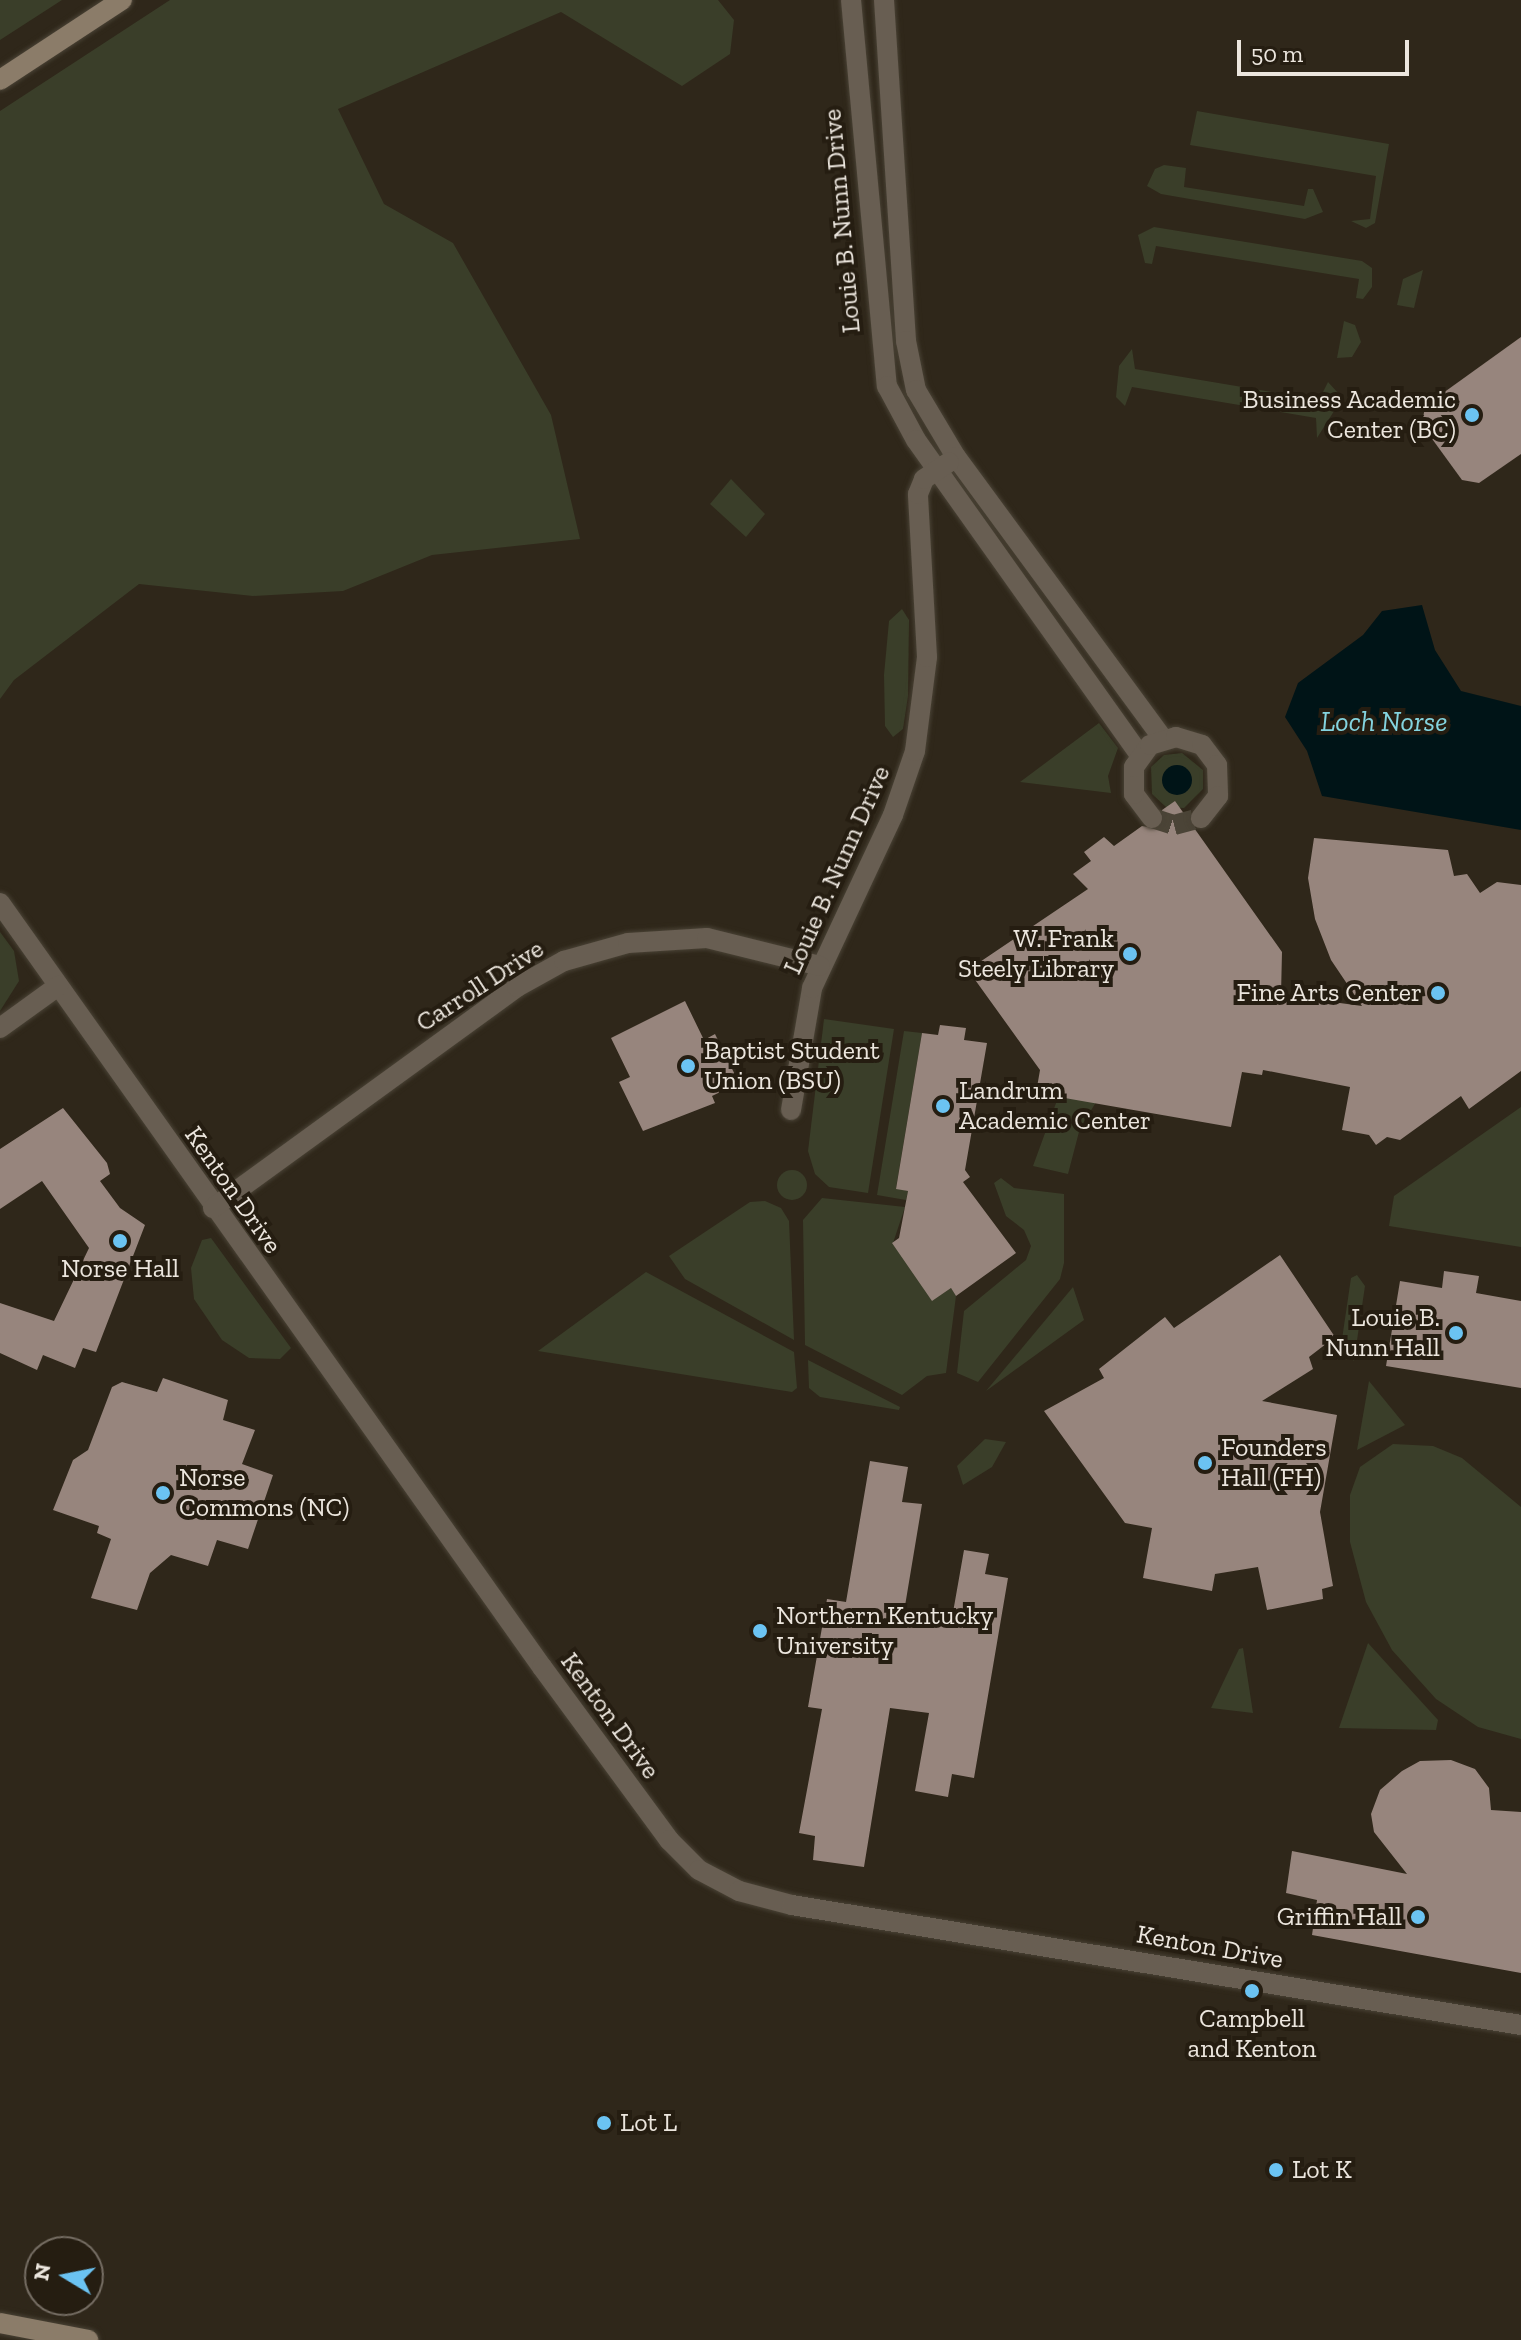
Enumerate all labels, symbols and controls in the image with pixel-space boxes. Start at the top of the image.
scale bar [1241,24,1413,74]
text: 50 m [1251,39,1303,68]
street label: Louie B. Nunn Drive [817,108,867,334]
place label: Business Academic Center (BC) [1242,384,1456,446]
marker: Business Academic Center (BC) [1463,406,1481,424]
water label: Loch Norse [1320,705,1448,739]
street label: Louie B. Nunn Drive [777,761,897,979]
place label: W. Frank Steely Library [957,923,1114,984]
street label: Carroll Drive [411,933,549,1039]
marker: W. Frank Steely Library [1121,945,1139,963]
place label: Fine Arts Center [1236,977,1422,1009]
marker: Fine Arts Center [1429,984,1447,1002]
place label: Baptist Student Union (BSU) [704,1035,880,1096]
marker: Baptist Student Union (BSU) [679,1057,697,1075]
place label: Landrum Academic Center [959,1075,1151,1136]
marker: Landrum Academic Center [934,1097,952,1115]
street label: Kenton Drive [178,1120,288,1260]
marker: Norse Hall [111,1232,129,1250]
place label: Norse Hall [61,1253,179,1285]
place label: Louie B. Nunn Hall [1325,1302,1440,1364]
marker: Louie B. Nunn Hall [1447,1324,1465,1342]
place label: Founders Hall (FH) [1221,1432,1327,1494]
marker: Founders Hall (FH) [1196,1454,1214,1472]
place label: Norse Commons (NC) [179,1462,349,1524]
marker: Norse Commons (NC) [154,1484,172,1502]
place label: Northern Kentucky University [776,1600,993,1662]
marker: Northern Kentucky University [751,1622,769,1640]
street label: Kenton Drive [554,1647,666,1785]
place label: Griffin Hall [1277,1901,1402,1933]
marker: Griffin Hall [1409,1908,1427,1926]
street label: Kenton Drive [1134,1919,1286,1975]
marker: Campbell and Kenton [1243,1982,1261,2000]
place label: Campbell and Kenton [1188,2003,1316,2064]
place label: Lot L [620,2107,677,2139]
marker: Lot L [595,2114,613,2132]
place label: Lot K [1292,2154,1352,2186]
marker: Lot K [1267,2161,1285,2179]
north arrow [24,2236,104,2316]
text: N [27,2262,57,2283]

